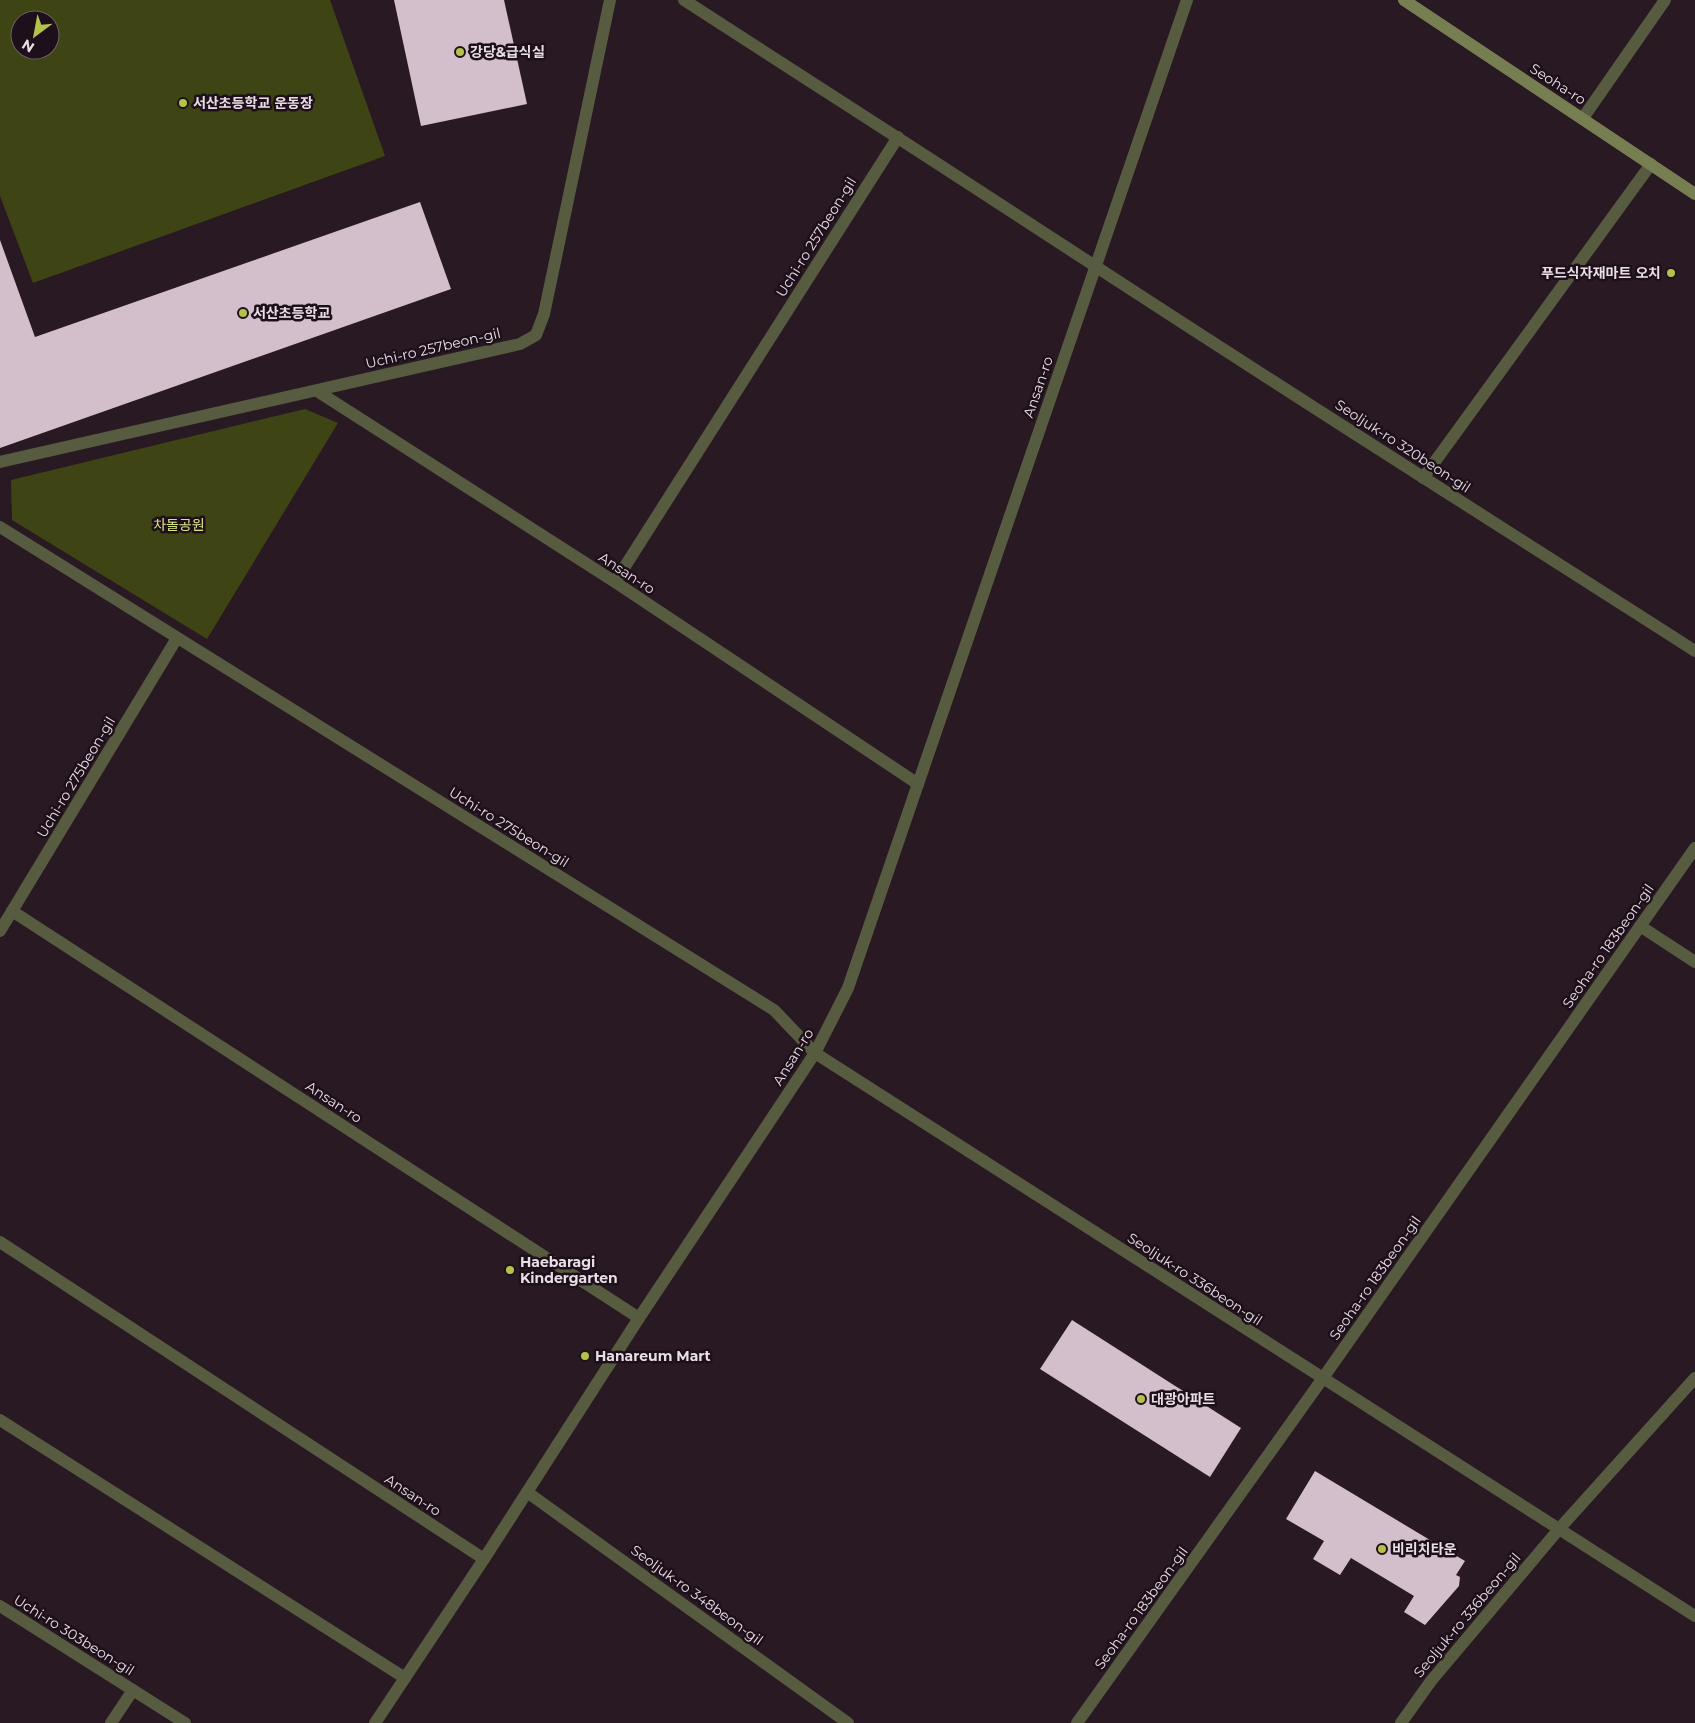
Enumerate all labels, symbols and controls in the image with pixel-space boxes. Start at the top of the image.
north arrow [10,10,60,60]
text: N [19,35,38,57]
place label: 강당&급식실 [470,43,545,61]
marker: 강당&급식실 [454,46,466,58]
street label: Seoha-ro [1527,59,1590,109]
place label: 서산초등학교 운동장 [193,94,313,112]
marker: 서산초등학교 운동장 [177,97,189,109]
street label: Uchi-ro 257beon-gil [772,174,860,300]
place label: 푸드식자재마트 오치 [1541,264,1661,282]
marker: 푸드식자재마트 오치 [1665,267,1677,279]
place label: 서산초등학교 [253,304,330,322]
marker: 서산초등학교 [237,307,249,319]
street label: Uchi-ro 257beon-gil [364,324,502,372]
street label: Ansan-ro [1019,354,1057,420]
street label: Seoljuk-ro 320beon-gil [1332,395,1474,497]
park label: 차돌공원 [153,516,205,534]
street label: Ansan-ro [595,548,659,598]
street label: Uchi-ro 275beon-gil [33,713,119,841]
street label: Uchi-ro 275beon-gil [446,783,572,871]
street label: Seoha-ro 183beon-gil [1558,880,1658,1012]
street label: Ansan-ro [769,1025,818,1089]
street label: Ansan-ro [302,1077,366,1127]
street label: Seoha-ro 183beon-gil [1325,1212,1425,1344]
street label: Seoljuk-ro 336beon-gil [1124,1229,1266,1329]
place label: Haebaragi Kindergarten [520,1253,618,1287]
marker: Haebaragi Kindergarten [504,1264,516,1276]
place label: Hanareum Mart [595,1347,711,1365]
marker: Hanareum Mart [579,1350,591,1362]
place label: 대광아파트 [1151,1390,1216,1408]
marker: 대광아파트 [1135,1393,1147,1405]
street label: Ansan-ro [381,1470,445,1520]
place label: 비리치타운 [1392,1540,1457,1558]
street label: Seoljuk-ro 348beon-gil [627,1541,767,1649]
street label: Seoha-ro 183beon-gil [1090,1543,1192,1673]
marker: 비리치타운 [1376,1543,1388,1555]
street label: Seoljuk-ro 336beon-gil [1410,1549,1524,1681]
street label: Uchi-ro 303beon-gil [10,1591,138,1679]

